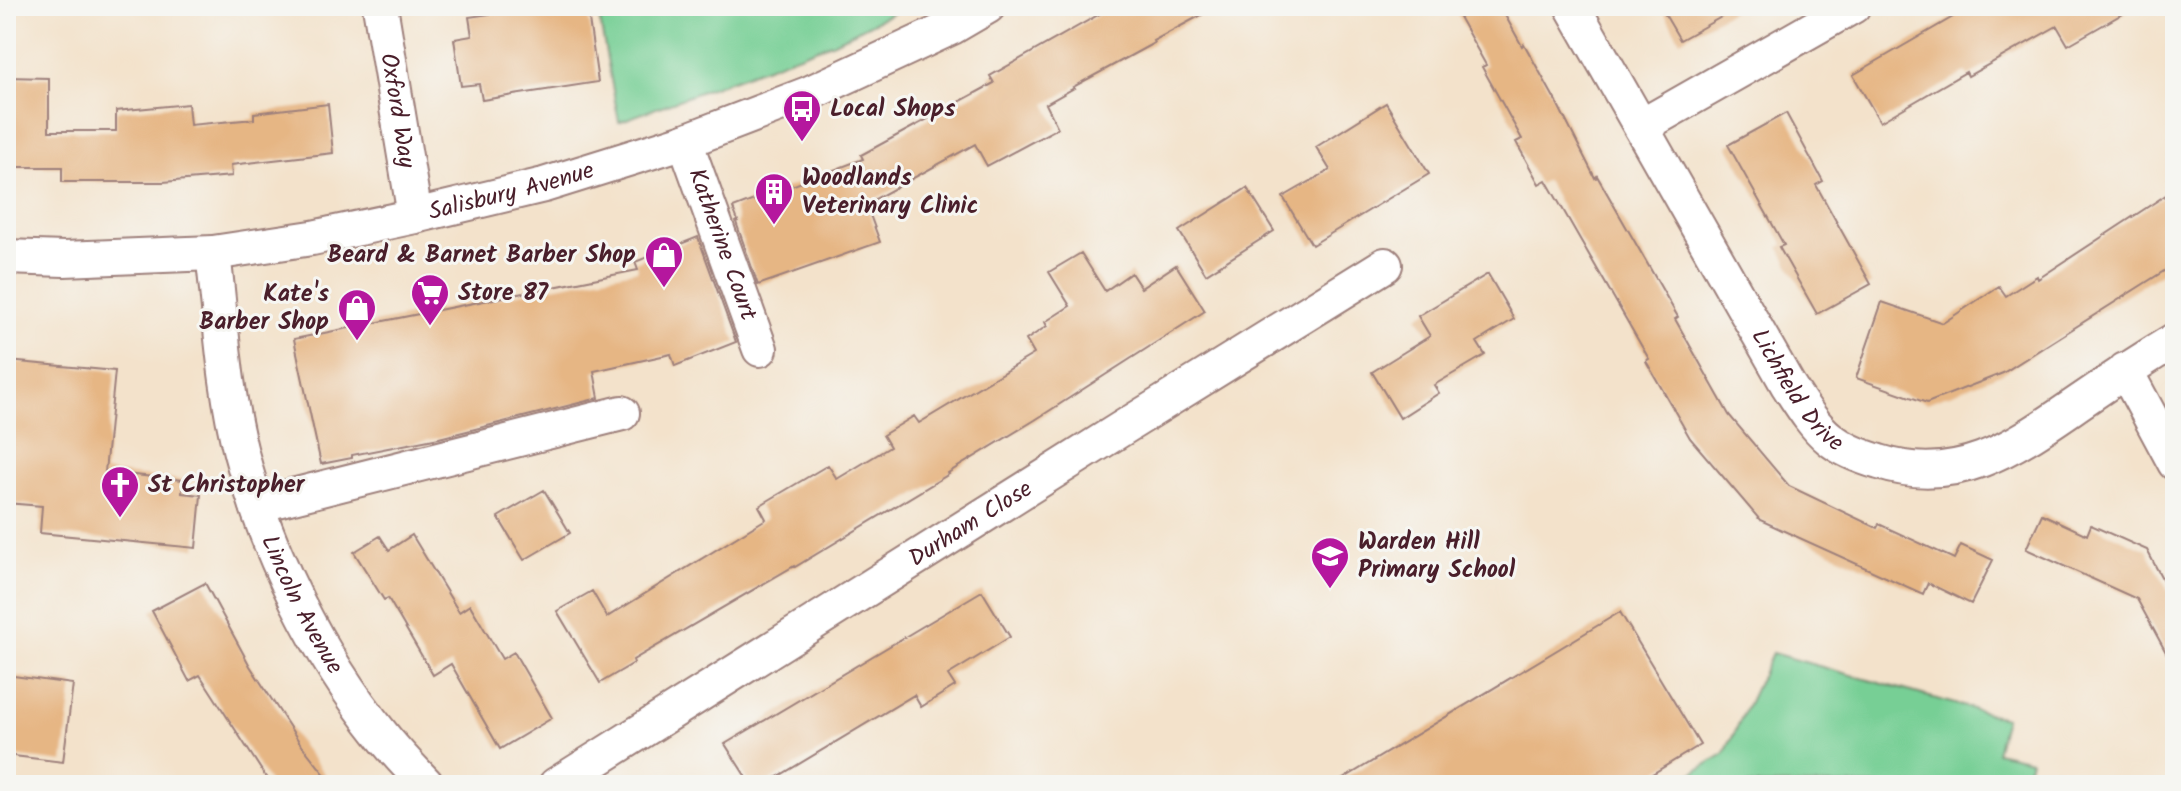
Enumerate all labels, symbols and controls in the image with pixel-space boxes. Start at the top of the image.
street label: Oxford Way [369,50,426,172]
bus stop icon: Local Shops [781,88,823,143]
place label: Local Shops [830,90,955,129]
street label: Salisbury Avenue [425,151,599,232]
place label: Woodlands Veterinary Clinic [802,159,979,226]
street label: Katherine Court [677,163,768,327]
building icon: Woodlands Veterinary Clinic [753,171,795,226]
shop icon: Beard & Barnet Barber Shop [643,234,685,289]
place label: Beard & Barnet Barber Shop [327,236,636,275]
supermarket icon: Store 87 [409,272,451,327]
place label: Store 87 [458,274,549,313]
place label: Kate's Barber Shop [199,275,329,342]
shop icon: Kate's Barber Shop [336,287,378,342]
street label: Lichfield Drive [1740,321,1852,463]
church icon: St Christopher [99,464,141,519]
place label: St Christopher [148,466,306,505]
street label: Durham Close [901,470,1040,578]
place label: Warden Hill Primary School [1358,523,1516,590]
street label: Lincoln Avenue [250,529,353,683]
school or university icon: Warden Hill Primary School [1309,535,1351,590]

